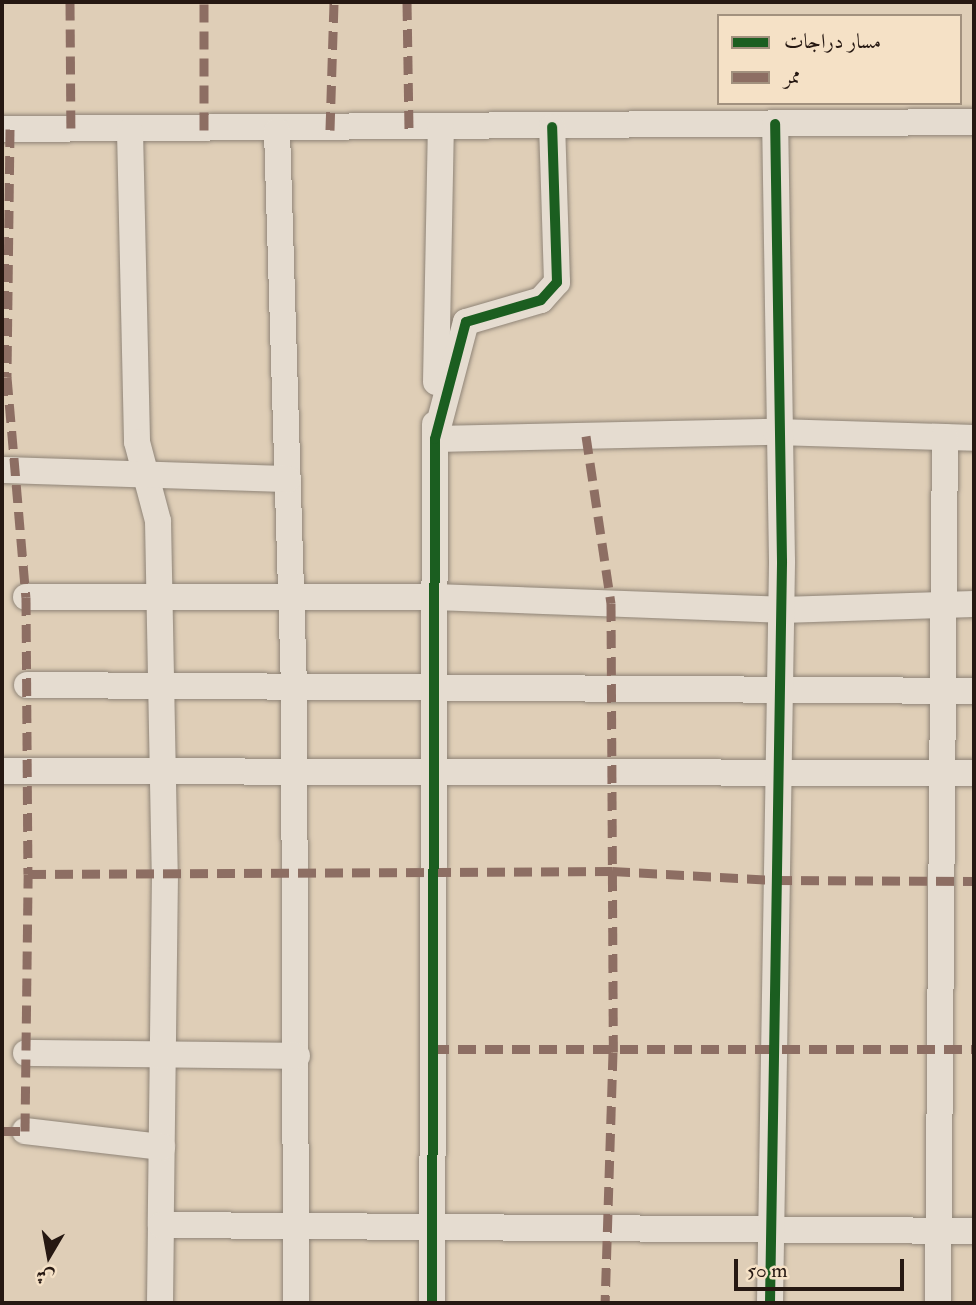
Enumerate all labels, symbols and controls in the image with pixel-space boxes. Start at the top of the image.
legend [717,14,962,105]
text: مسار دراجات [784,28,881,55]
text: ممر [784,63,801,90]
north arrow [14,1221,84,1291]
scale bar [738,1246,908,1290]
text: 50 m [747,1257,788,1284]
text: ش [34,1263,57,1290]

